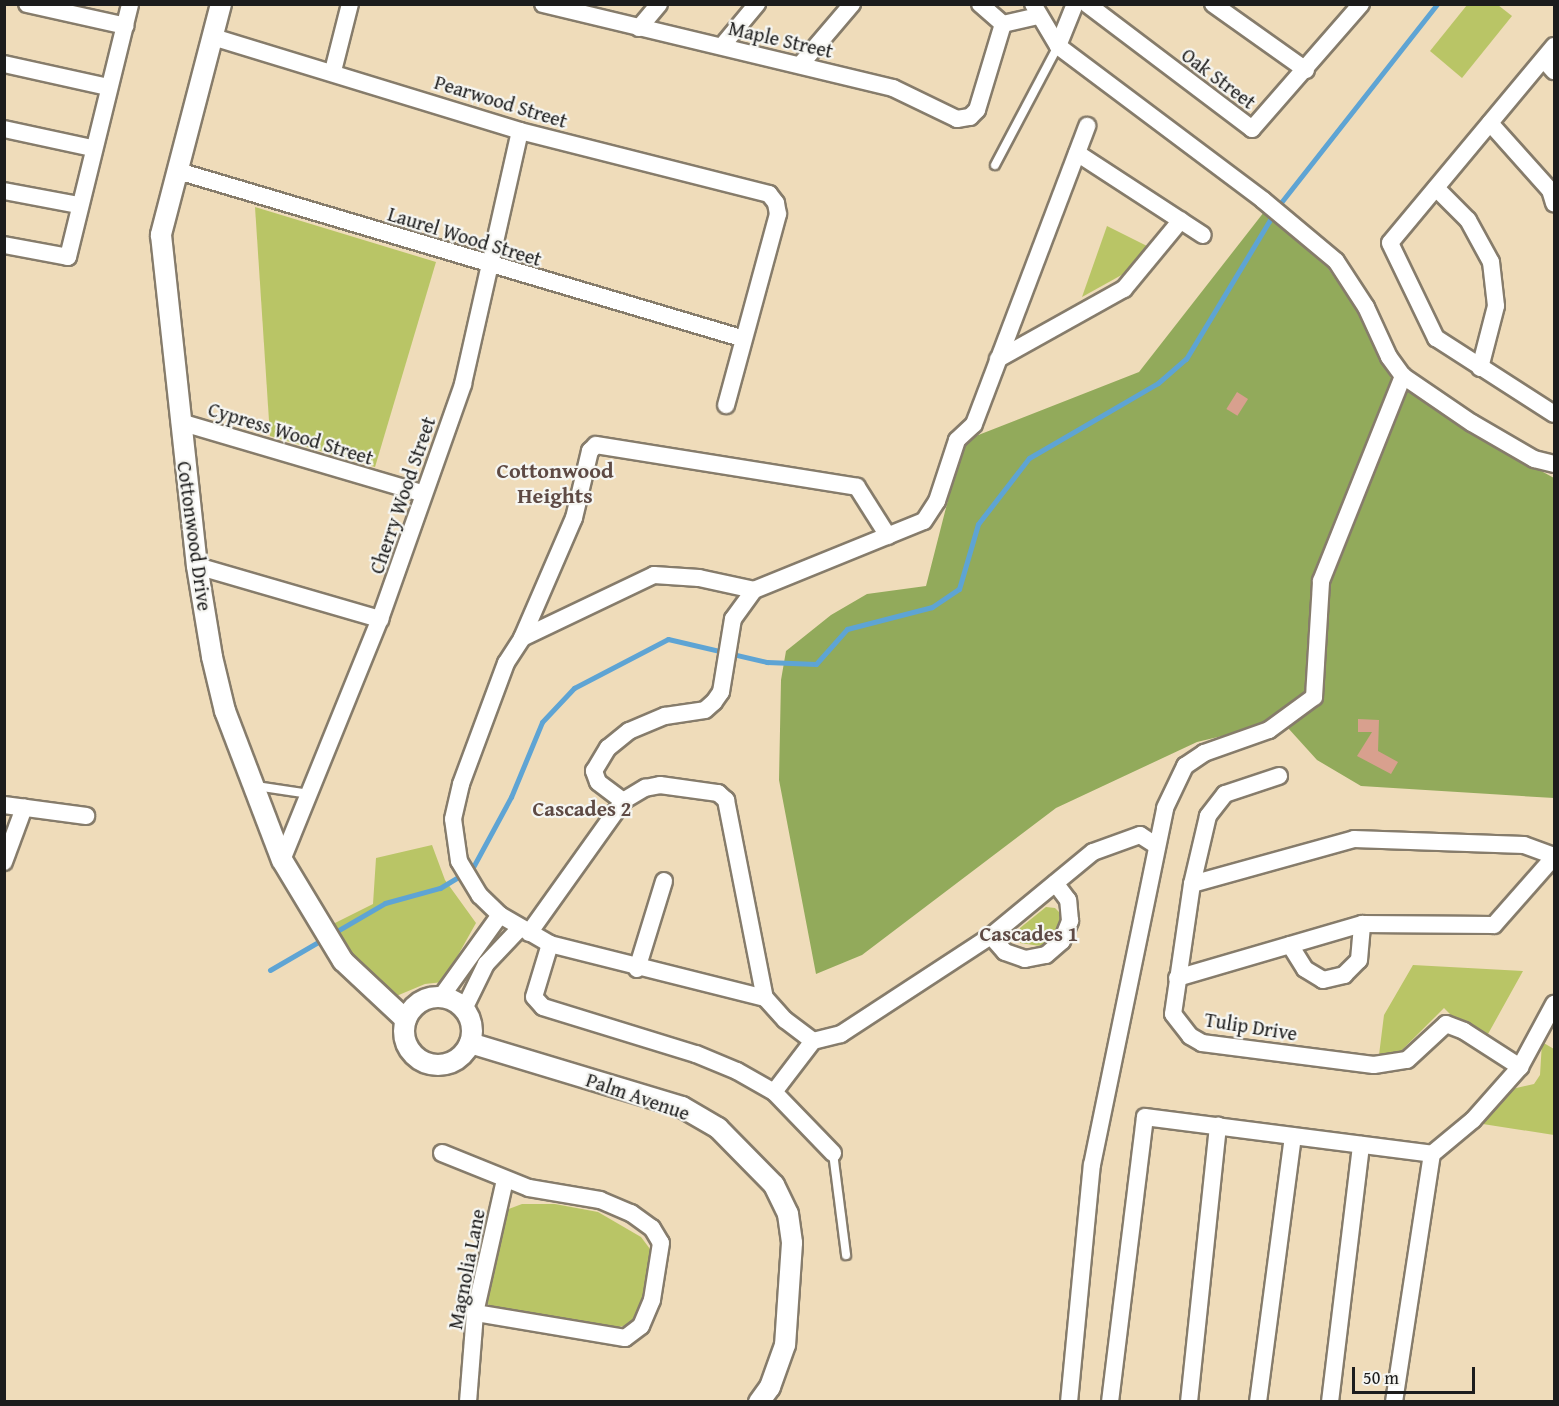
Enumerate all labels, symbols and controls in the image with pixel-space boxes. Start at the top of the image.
street label: Maple Street [726,15,836,63]
street label: Oak Street [1177,42,1261,114]
street label: Pearwood Street [432,69,570,133]
street label: Laurel Wood Street [385,201,545,271]
street label: Cypress Wood Street [205,396,377,470]
street label: Cherry Wood Street [364,413,440,577]
district label: Cottonwood Heights [496,457,614,508]
street label: Cottonwood Drive [173,460,217,612]
district label: Cascades 2 [532,796,632,822]
district label: Cascades 1 [979,921,1079,947]
street label: Tulip Drive [1203,1007,1299,1045]
street label: Palm Avenue [583,1067,693,1125]
street label: Magnolia Lane [443,1207,489,1331]
scale bar [1355,1355,1478,1393]
text: 50 m [1363,1364,1399,1391]

